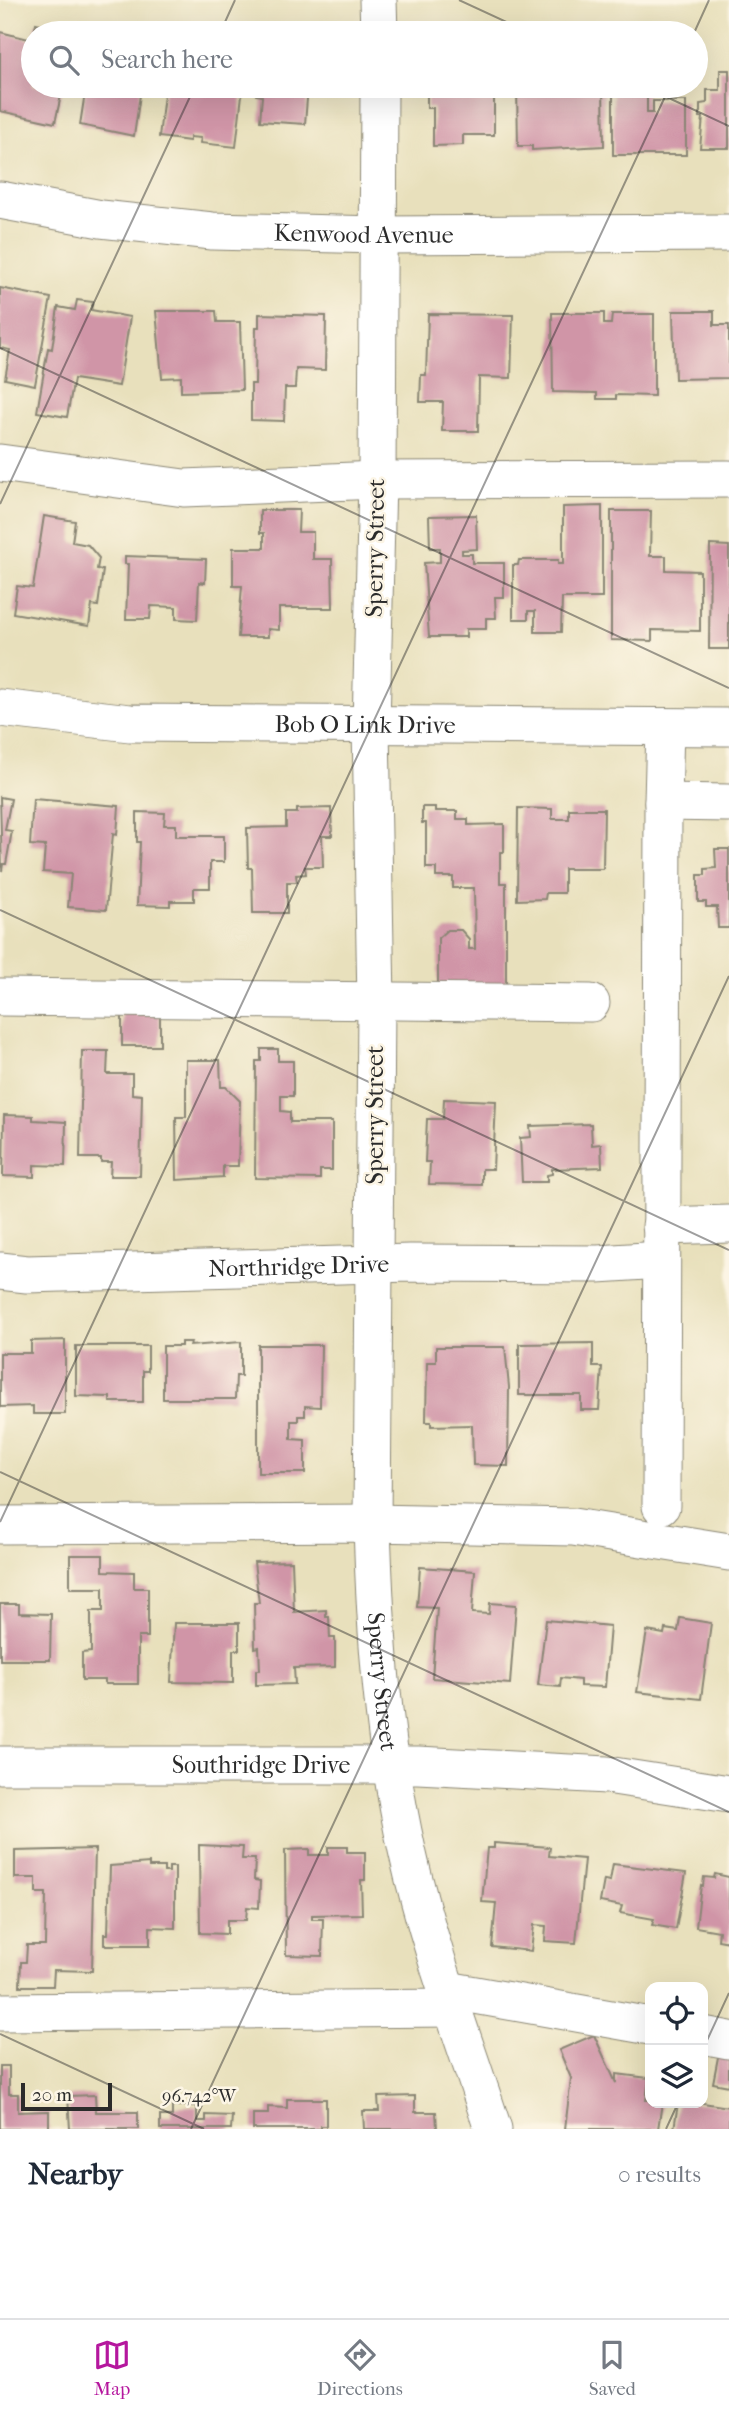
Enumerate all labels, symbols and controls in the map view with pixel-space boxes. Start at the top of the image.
search box [21,21,708,98]
icon: search [45,41,83,79]
text: Search here [101,44,233,75]
street label: Kenwood Avenue [273,218,454,249]
street label: Sperry Street [360,478,390,618]
street label: Bob O Link Drive [274,710,456,739]
street label: Sperry Street [361,1045,389,1184]
street label: Northridge Drive [208,1250,390,1283]
street label: Sperry Street [362,1611,403,1753]
street label: Southridge Drive [172,1751,350,1779]
map controls [645,1982,708,2108]
button: locate [645,1982,708,2045]
button: layers [645,2045,708,2108]
scale bar [21,2080,112,2112]
text: 20 m [32,2084,72,2106]
text: 96.742°W [162,2086,237,2107]
text: Nearby [28,2157,123,2192]
text: 0 results [618,2161,701,2188]
tab: Map [93,2336,131,2400]
tab: Directions [317,2336,403,2400]
tab: Saved [589,2336,636,2400]

